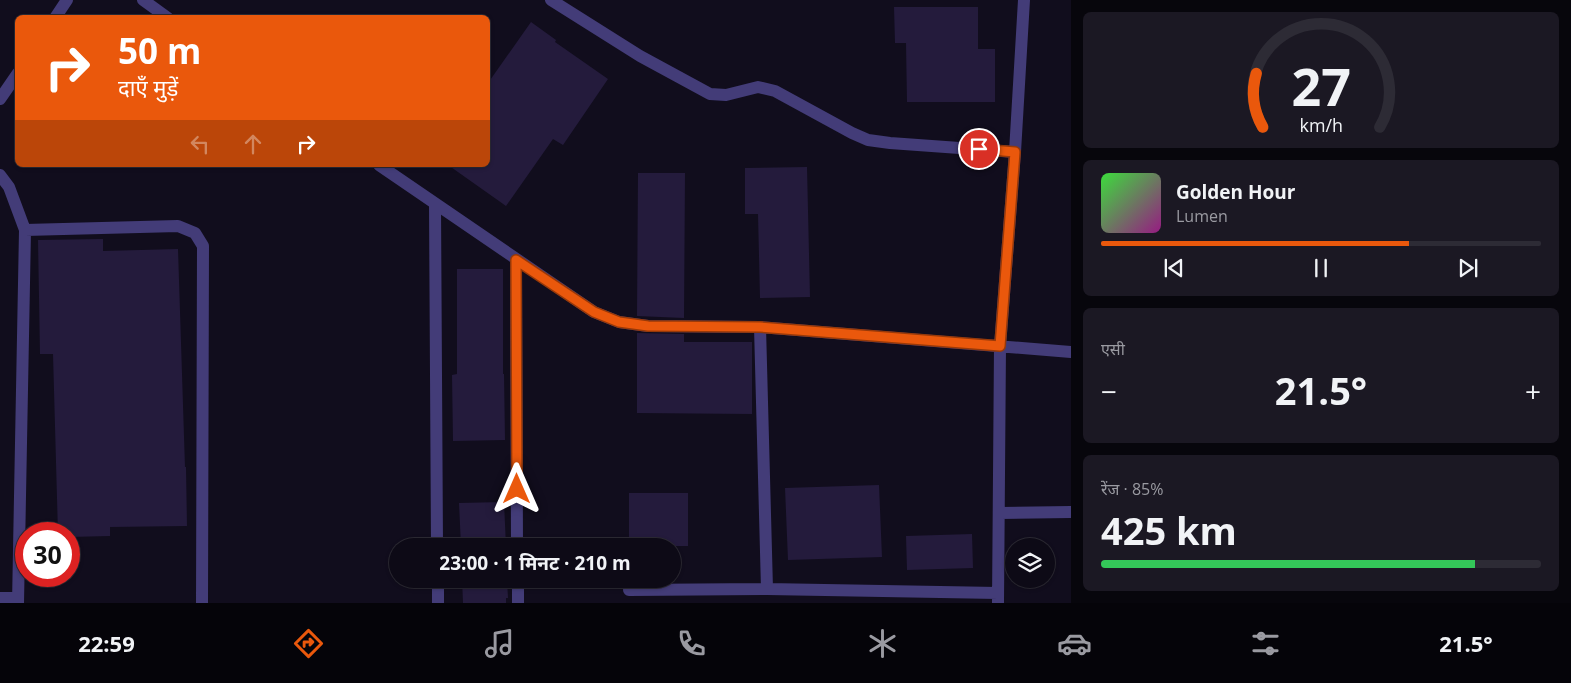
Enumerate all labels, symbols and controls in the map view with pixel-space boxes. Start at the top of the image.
text: 50 m [118,27,201,74]
icon: right [35,35,100,100]
text: 27 [1291,50,1351,121]
text: दाएँ मुड़ें [118,72,178,102]
text: km/h [1299,113,1343,137]
pin [958,128,1000,170]
icon: left [186,130,214,158]
icon: ahead [239,130,267,158]
icon: right [292,130,320,158]
icon: arrive [965,135,993,163]
text: Golden Hour [1176,179,1295,205]
text: Lumen [1176,205,1228,227]
icon: previous [1160,254,1188,282]
icon: pause [1307,254,1335,282]
icon: next [1454,254,1482,282]
text: एसी [1101,338,1125,360]
text: 21.5° [1275,364,1367,416]
text: − [1101,372,1117,410]
text: + [1525,372,1541,410]
position arrow [490,462,542,514]
text: रेंज · 85% [1101,478,1163,500]
text: 425 km [1101,504,1237,556]
speed limit sign: 30 [15,522,80,587]
map controls [1005,538,1055,588]
button: layers [1005,538,1055,588]
text: 23:00 · 1 मिनट · 210 m [439,550,631,576]
icon: directions [291,626,326,661]
icon: music [482,626,517,661]
icon: phone [674,626,709,661]
icon: climate [865,626,900,661]
icon: car [1057,626,1092,661]
icon: filters [1248,626,1283,661]
text: 22:59 [78,628,135,658]
text: 21.5° [1439,628,1493,658]

